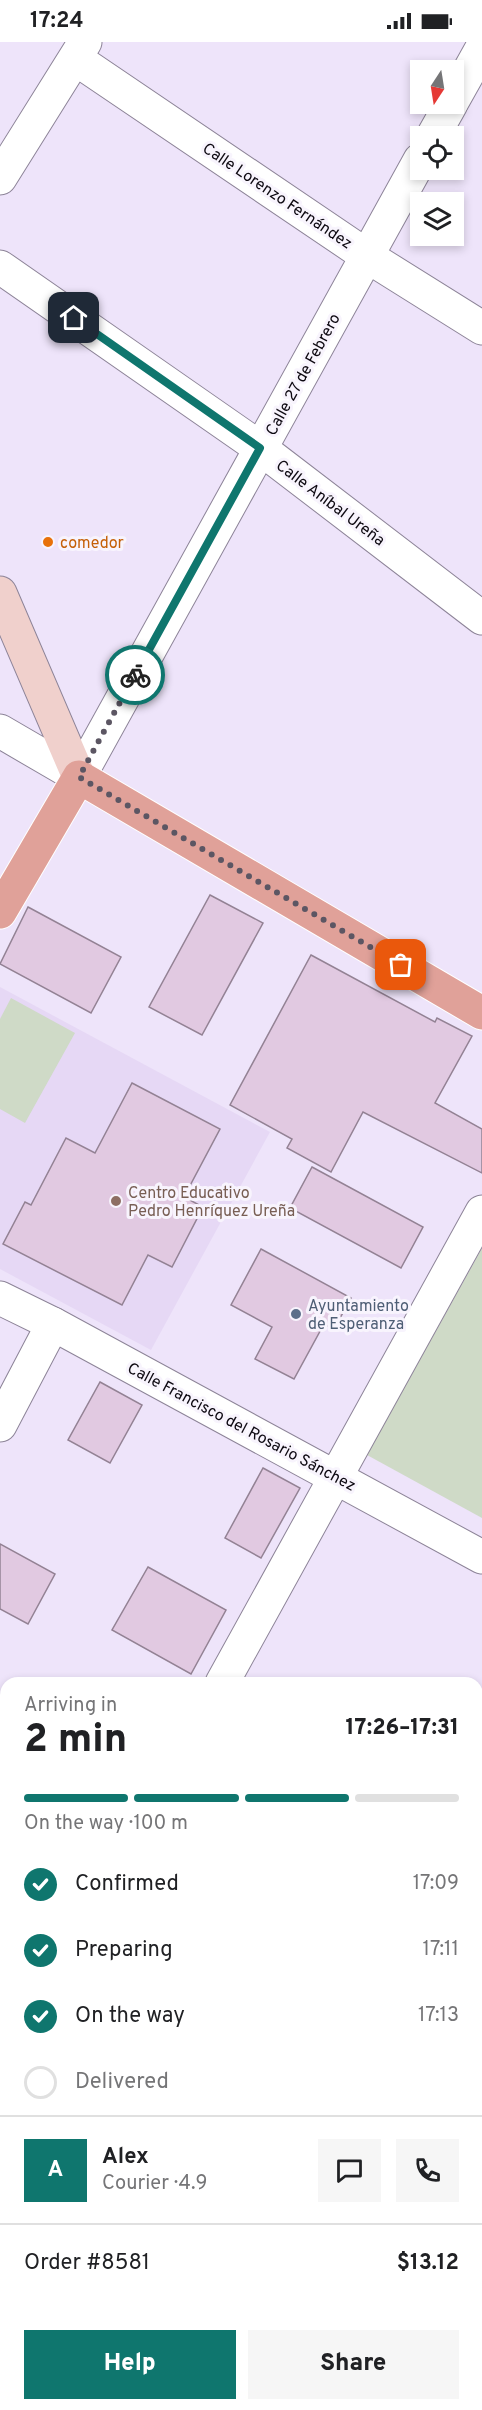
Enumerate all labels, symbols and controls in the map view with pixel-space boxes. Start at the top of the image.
text: 17:24 [30,8,84,35]
north arrow [410,60,464,114]
map controls [410,60,464,246]
button: locate [410,126,464,180]
street label: Calle Lorenzo Fernández [198,139,356,254]
button: layers [410,192,464,246]
pin [48,292,99,343]
icon: home [57,301,90,334]
street label: Calle 27 de Febrero [262,310,346,440]
street label: Calle Aníbal Ureña [271,456,388,551]
place label: comedor [60,534,124,554]
marker: comedor [41,535,55,549]
courier [105,645,165,705]
icon: bike [119,659,152,692]
pin [375,939,426,990]
icon: bag [384,948,417,981]
place label: Centro Educativo Pedro Henríquez Ureña [128,1184,295,1222]
marker: Centro Educativo Pedro Henríquez Ureña [109,1194,123,1208]
place label: Ayuntamiento de Esperanza [308,1297,409,1335]
marker: Ayuntamiento de Esperanza [289,1307,303,1321]
street label: Calle Francisco del Rosario Sánchez [123,1359,359,1497]
text: Arriving in [24,1693,117,1719]
text: 17:26–17:31 [345,1715,459,1742]
text: 2 min [24,1717,127,1766]
text: On the way · 100 m [24,1811,188,1837]
icon: check [24,1868,57,1901]
text: Confirmed [75,1871,179,1898]
text: 17:09 [413,1871,459,1897]
icon: check [24,1934,57,1967]
text: Preparing [75,1937,173,1964]
text: 17:11 [423,1937,459,1963]
icon: check [24,2000,57,2033]
text: On the way [75,2003,185,2030]
text: 17:13 [418,2003,459,2029]
text: Delivered [75,2069,169,2096]
button: chat [318,2139,381,2202]
button: phone [396,2139,459,2202]
text: Alex [102,2144,149,2171]
text: A [48,2157,63,2184]
text: Courier · 4.9 [102,2171,207,2197]
text: Order #8581 [24,2250,150,2277]
text: $13.12 [397,2250,459,2277]
button: Help [24,2330,236,2399]
button: Share [248,2330,459,2399]

